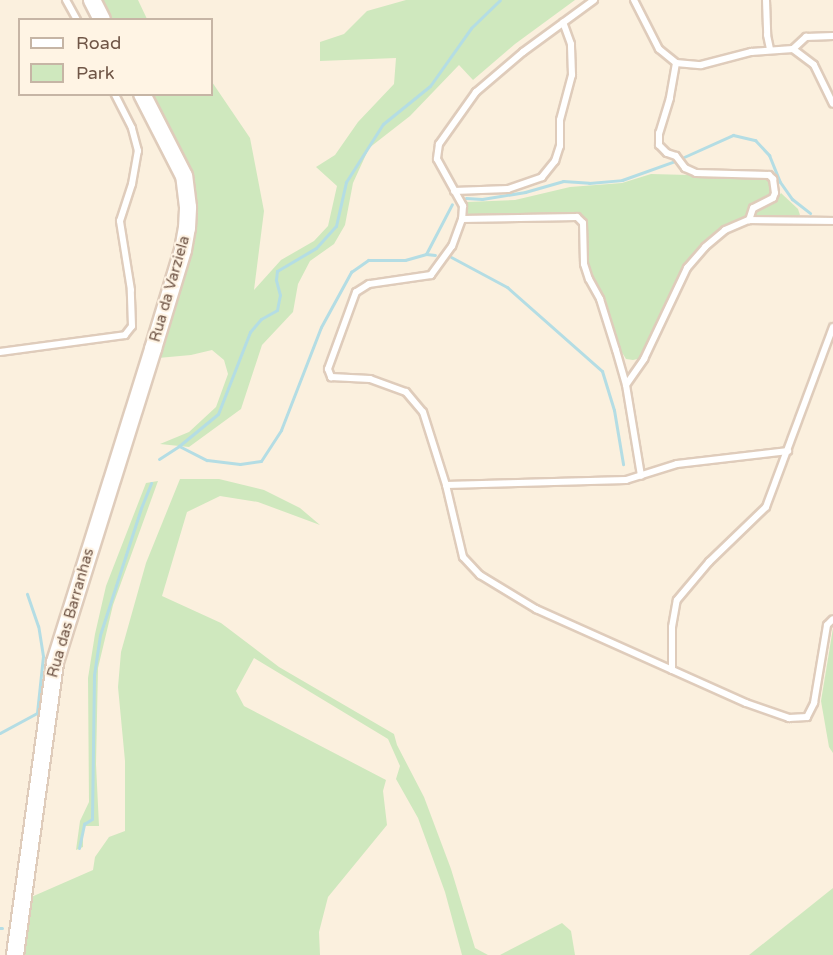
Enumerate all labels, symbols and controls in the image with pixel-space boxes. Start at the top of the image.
legend [18,18,213,96]
text: Road [76,32,121,54]
text: Park [76,62,114,84]
street label: Rua da Varziela [146,234,194,344]
street label: Rua das Barranhas [44,546,98,680]

